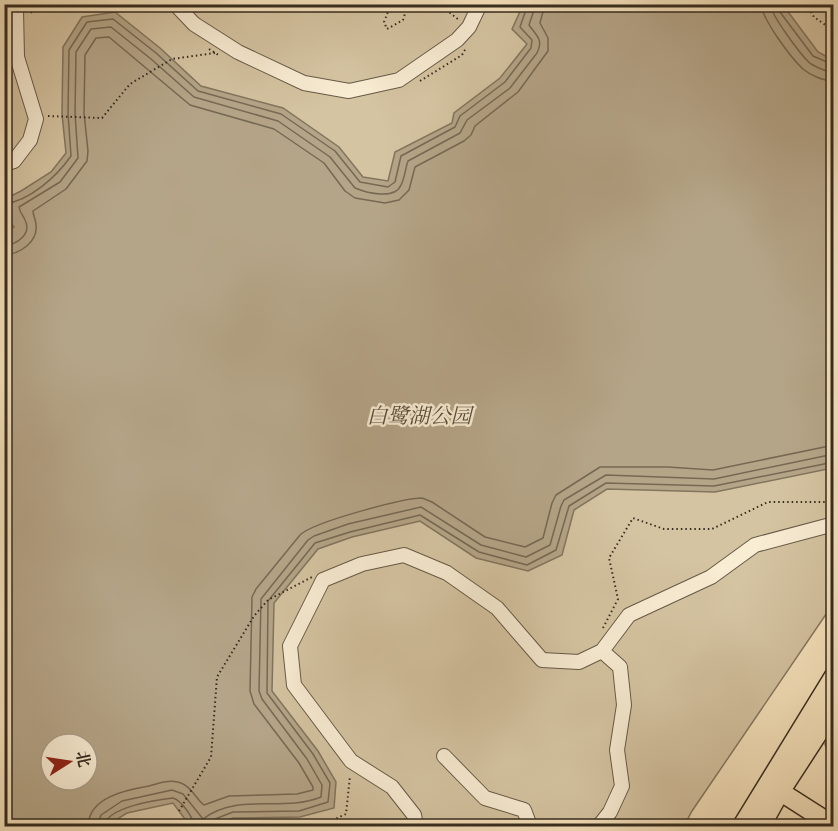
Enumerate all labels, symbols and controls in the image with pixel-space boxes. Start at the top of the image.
park label: 白鹭湖公园 [367,404,474,428]
north arrow [39,732,99,792]
text: 北 [72,749,94,769]

